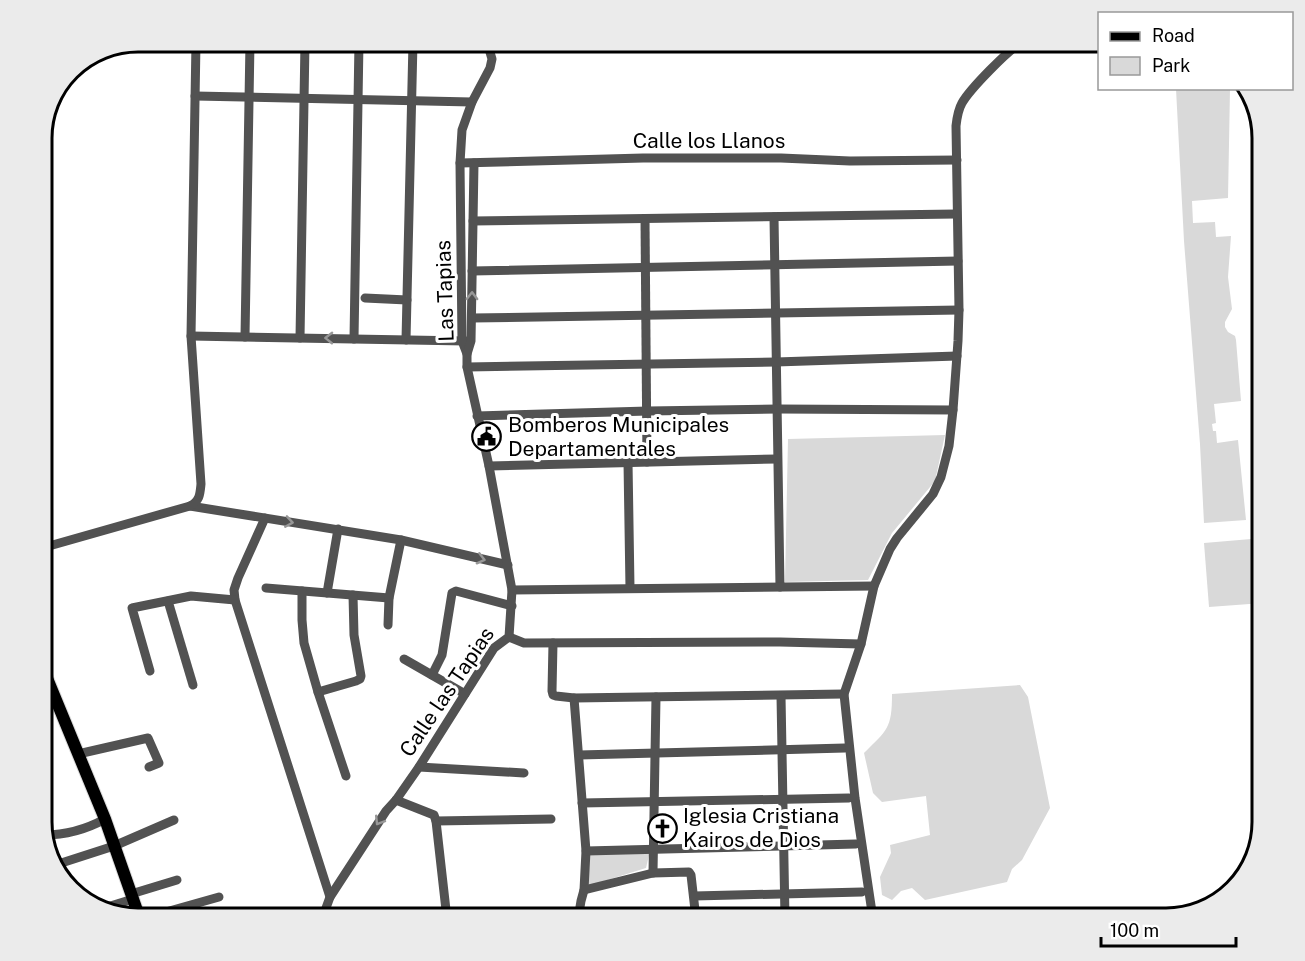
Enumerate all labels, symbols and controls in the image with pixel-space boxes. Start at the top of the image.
legend [1098,12,1293,90]
text: Road [1152,25,1195,46]
text: Park [1152,55,1190,76]
street label: Calle los Llanos [633,128,785,153]
street label: Las Tapias [430,240,459,342]
one-way arrow [466,292,478,301]
one-way arrow [324,332,333,345]
place label: Bomberos Municipales Departamentales [508,412,729,461]
public building icon: Bomberos Municipales Departamentales [471,421,503,453]
one-way arrow [285,515,294,527]
one-way arrow [475,551,485,564]
street label: Calle las Tapias [394,622,499,761]
place label: Iglesia Cristiana Kairos de Dios [683,803,839,852]
church icon: Iglesia Cristiana Kairos de Dios [646,812,678,844]
one-way arrow [376,815,387,826]
scale bar [1101,910,1236,948]
text: 100 m [1110,920,1159,941]

